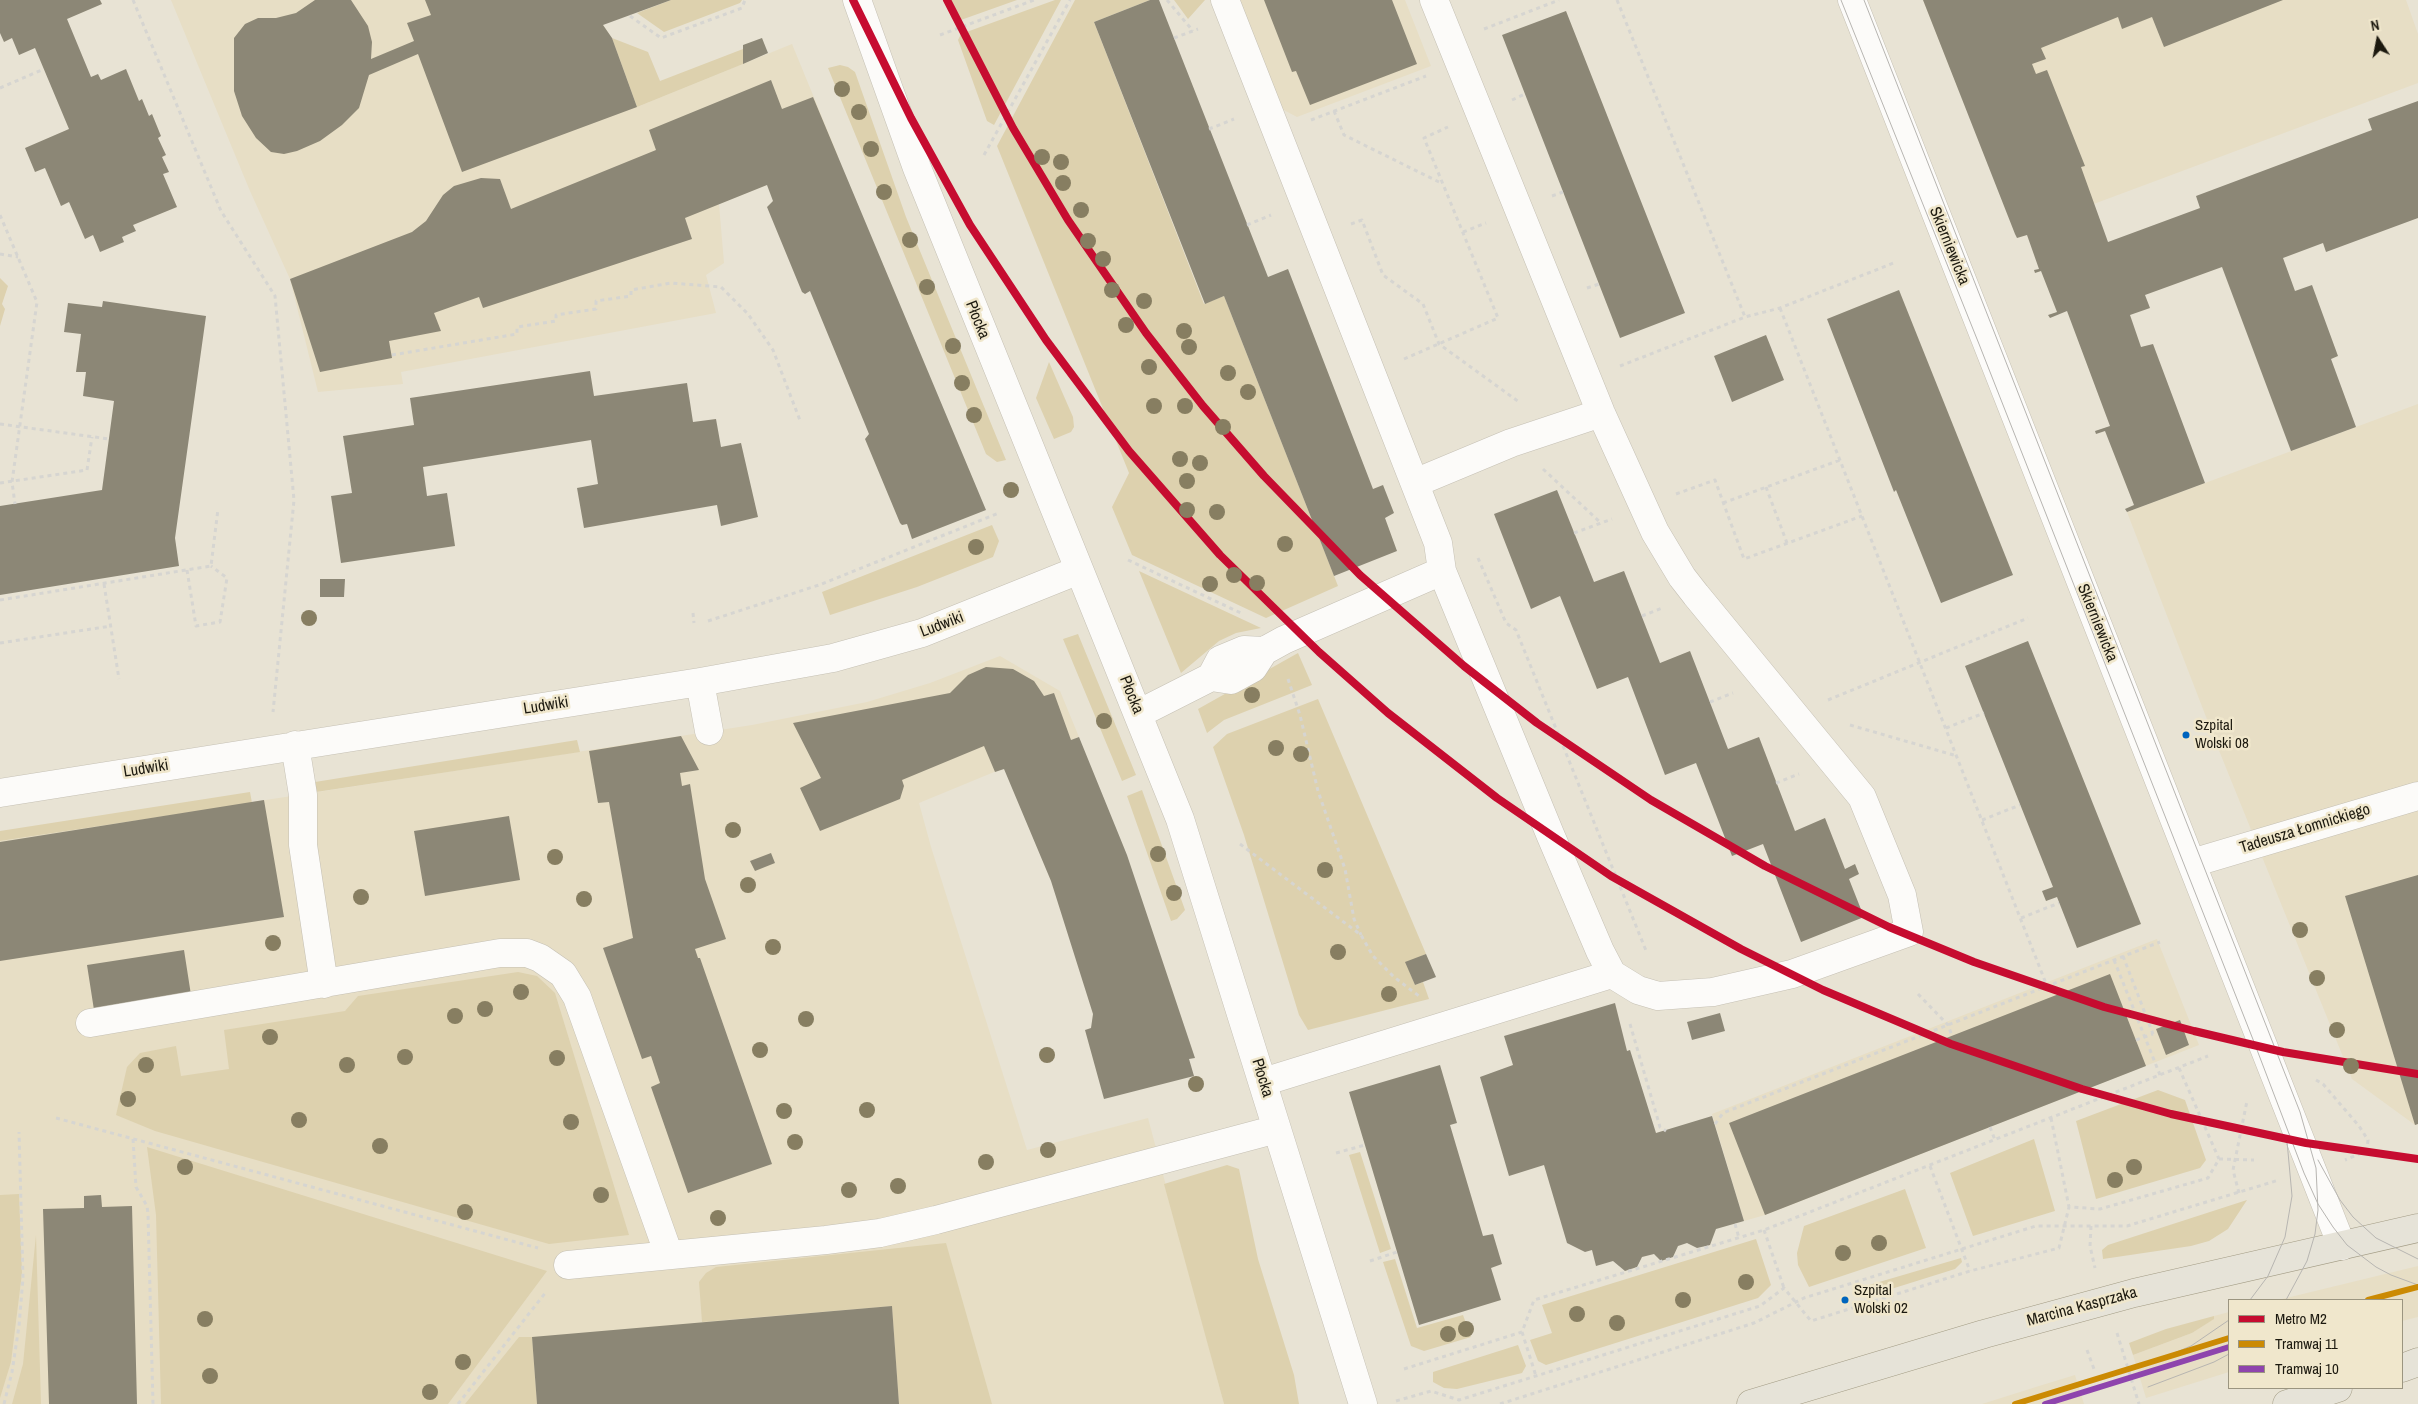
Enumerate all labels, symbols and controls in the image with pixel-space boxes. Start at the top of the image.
north arrow [2353,15,2403,65]
text: N [2369,16,2381,35]
street label: Skierniewicka [1925,204,1973,288]
street label: Płocka [961,298,993,342]
street label: Skierniewicka [2073,581,2121,665]
street label: Ludwiki [917,608,967,642]
street label: Płocka [1115,673,1147,717]
street label: Ludwiki [522,693,570,719]
place label: Szpital Wolski 08 [2195,717,2249,752]
marker: Szpital Wolski 08 [2181,730,2191,740]
street label: Ludwiki [122,756,170,782]
street label: Tadeusza Łomnickiego [2238,800,2372,858]
street label: Płocka [1247,1056,1277,1100]
place label: Szpital Wolski 02 [1854,1282,1908,1317]
street label: Marcina Kasprzaka [2025,1283,2139,1331]
marker: Szpital Wolski 02 [1840,1295,1850,1305]
legend [2228,1299,2403,1389]
text: Metro M2 [2275,1308,2327,1329]
text: Tramwaj 11 [2275,1333,2338,1354]
text: Tramwaj 10 [2275,1358,2339,1379]

